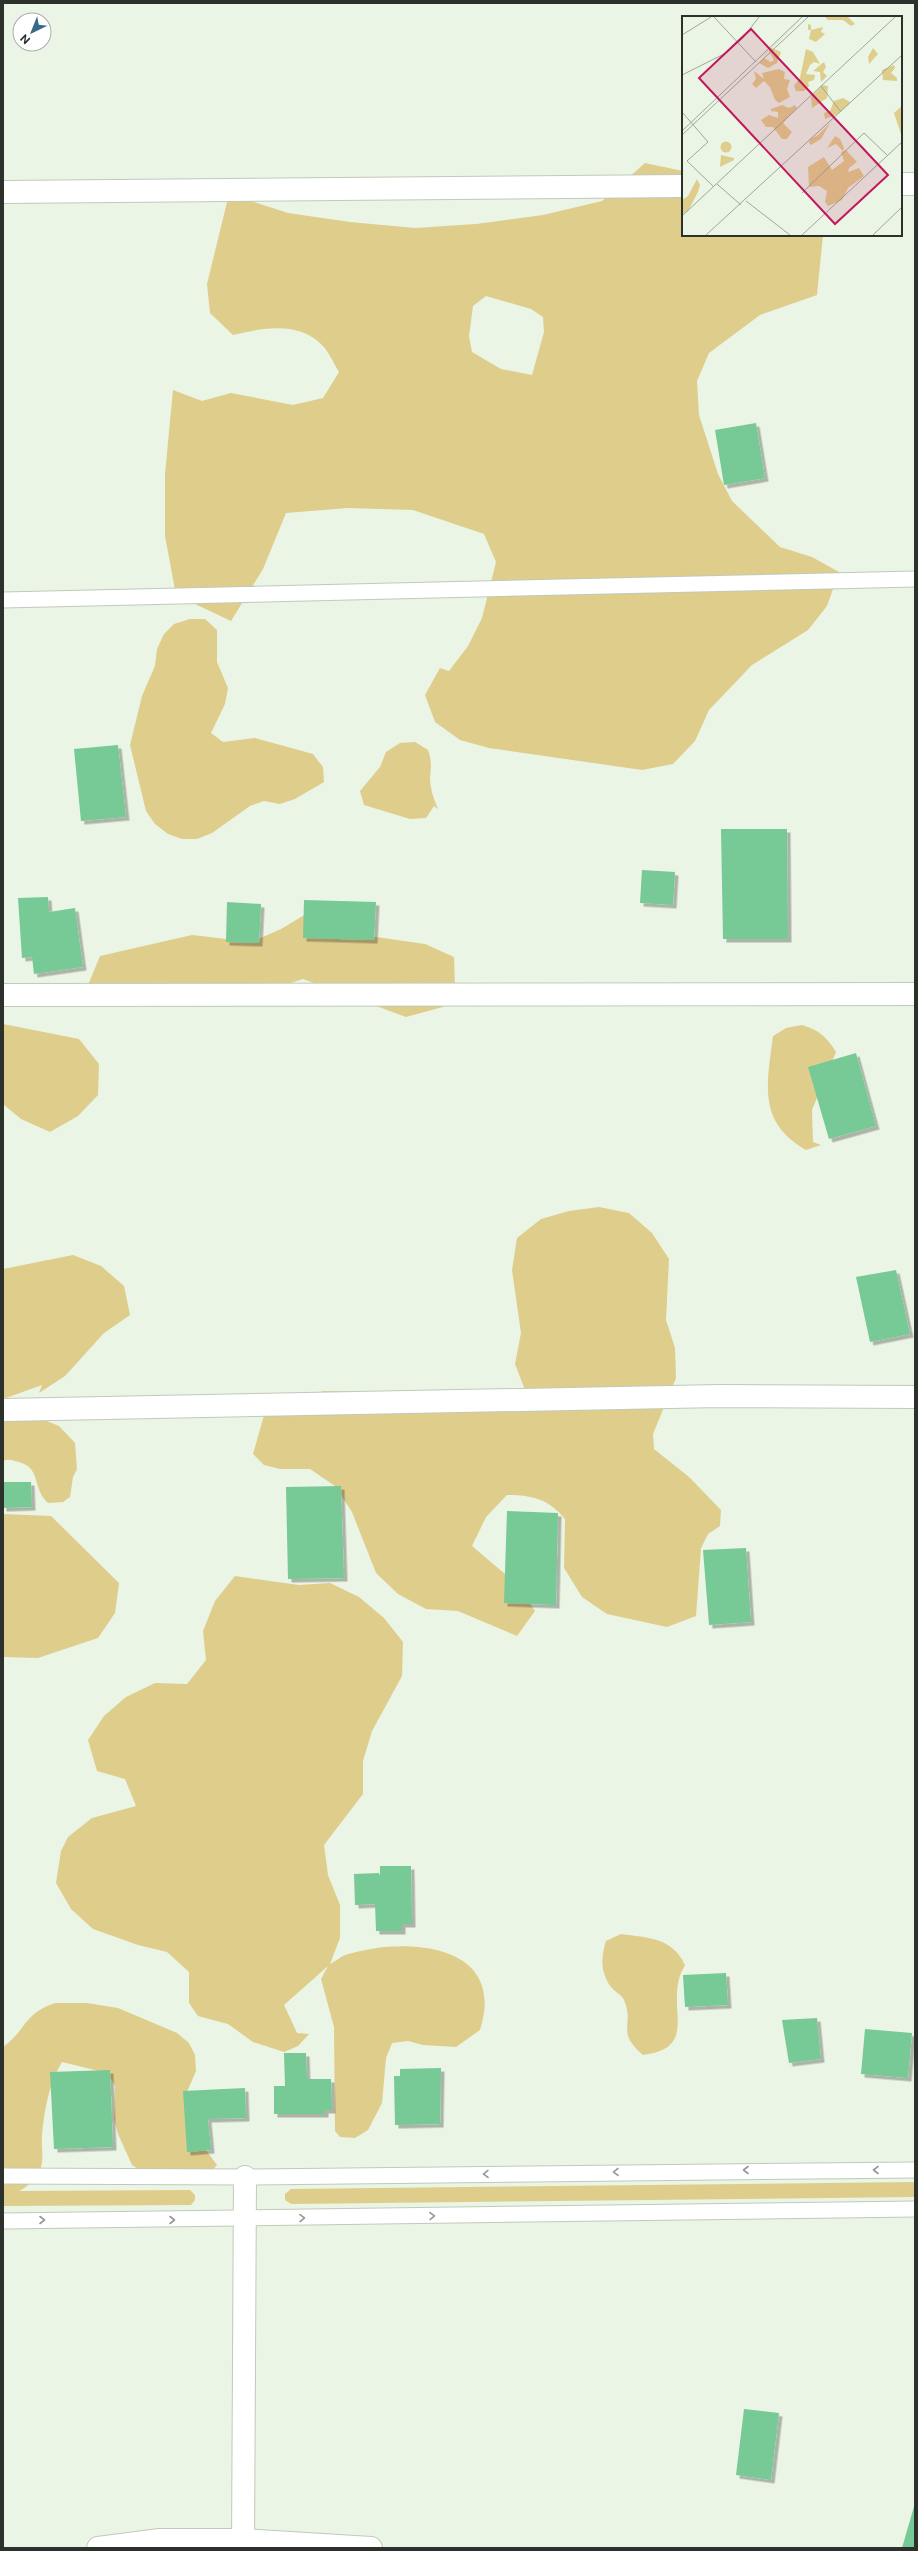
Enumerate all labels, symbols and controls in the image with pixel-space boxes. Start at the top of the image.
north arrow [12,12,52,52]
inset map [682,16,902,236]
text: N [18,32,32,47]
one-way arrow [743,2166,749,2174]
one-way arrow [873,2166,879,2174]
one-way arrow [613,2168,619,2176]
one-way arrow [483,2170,489,2178]
one-way arrow [429,2212,435,2220]
one-way arrow [299,2214,305,2222]
one-way arrow [169,2215,175,2224]
one-way arrow [39,2216,45,2224]

